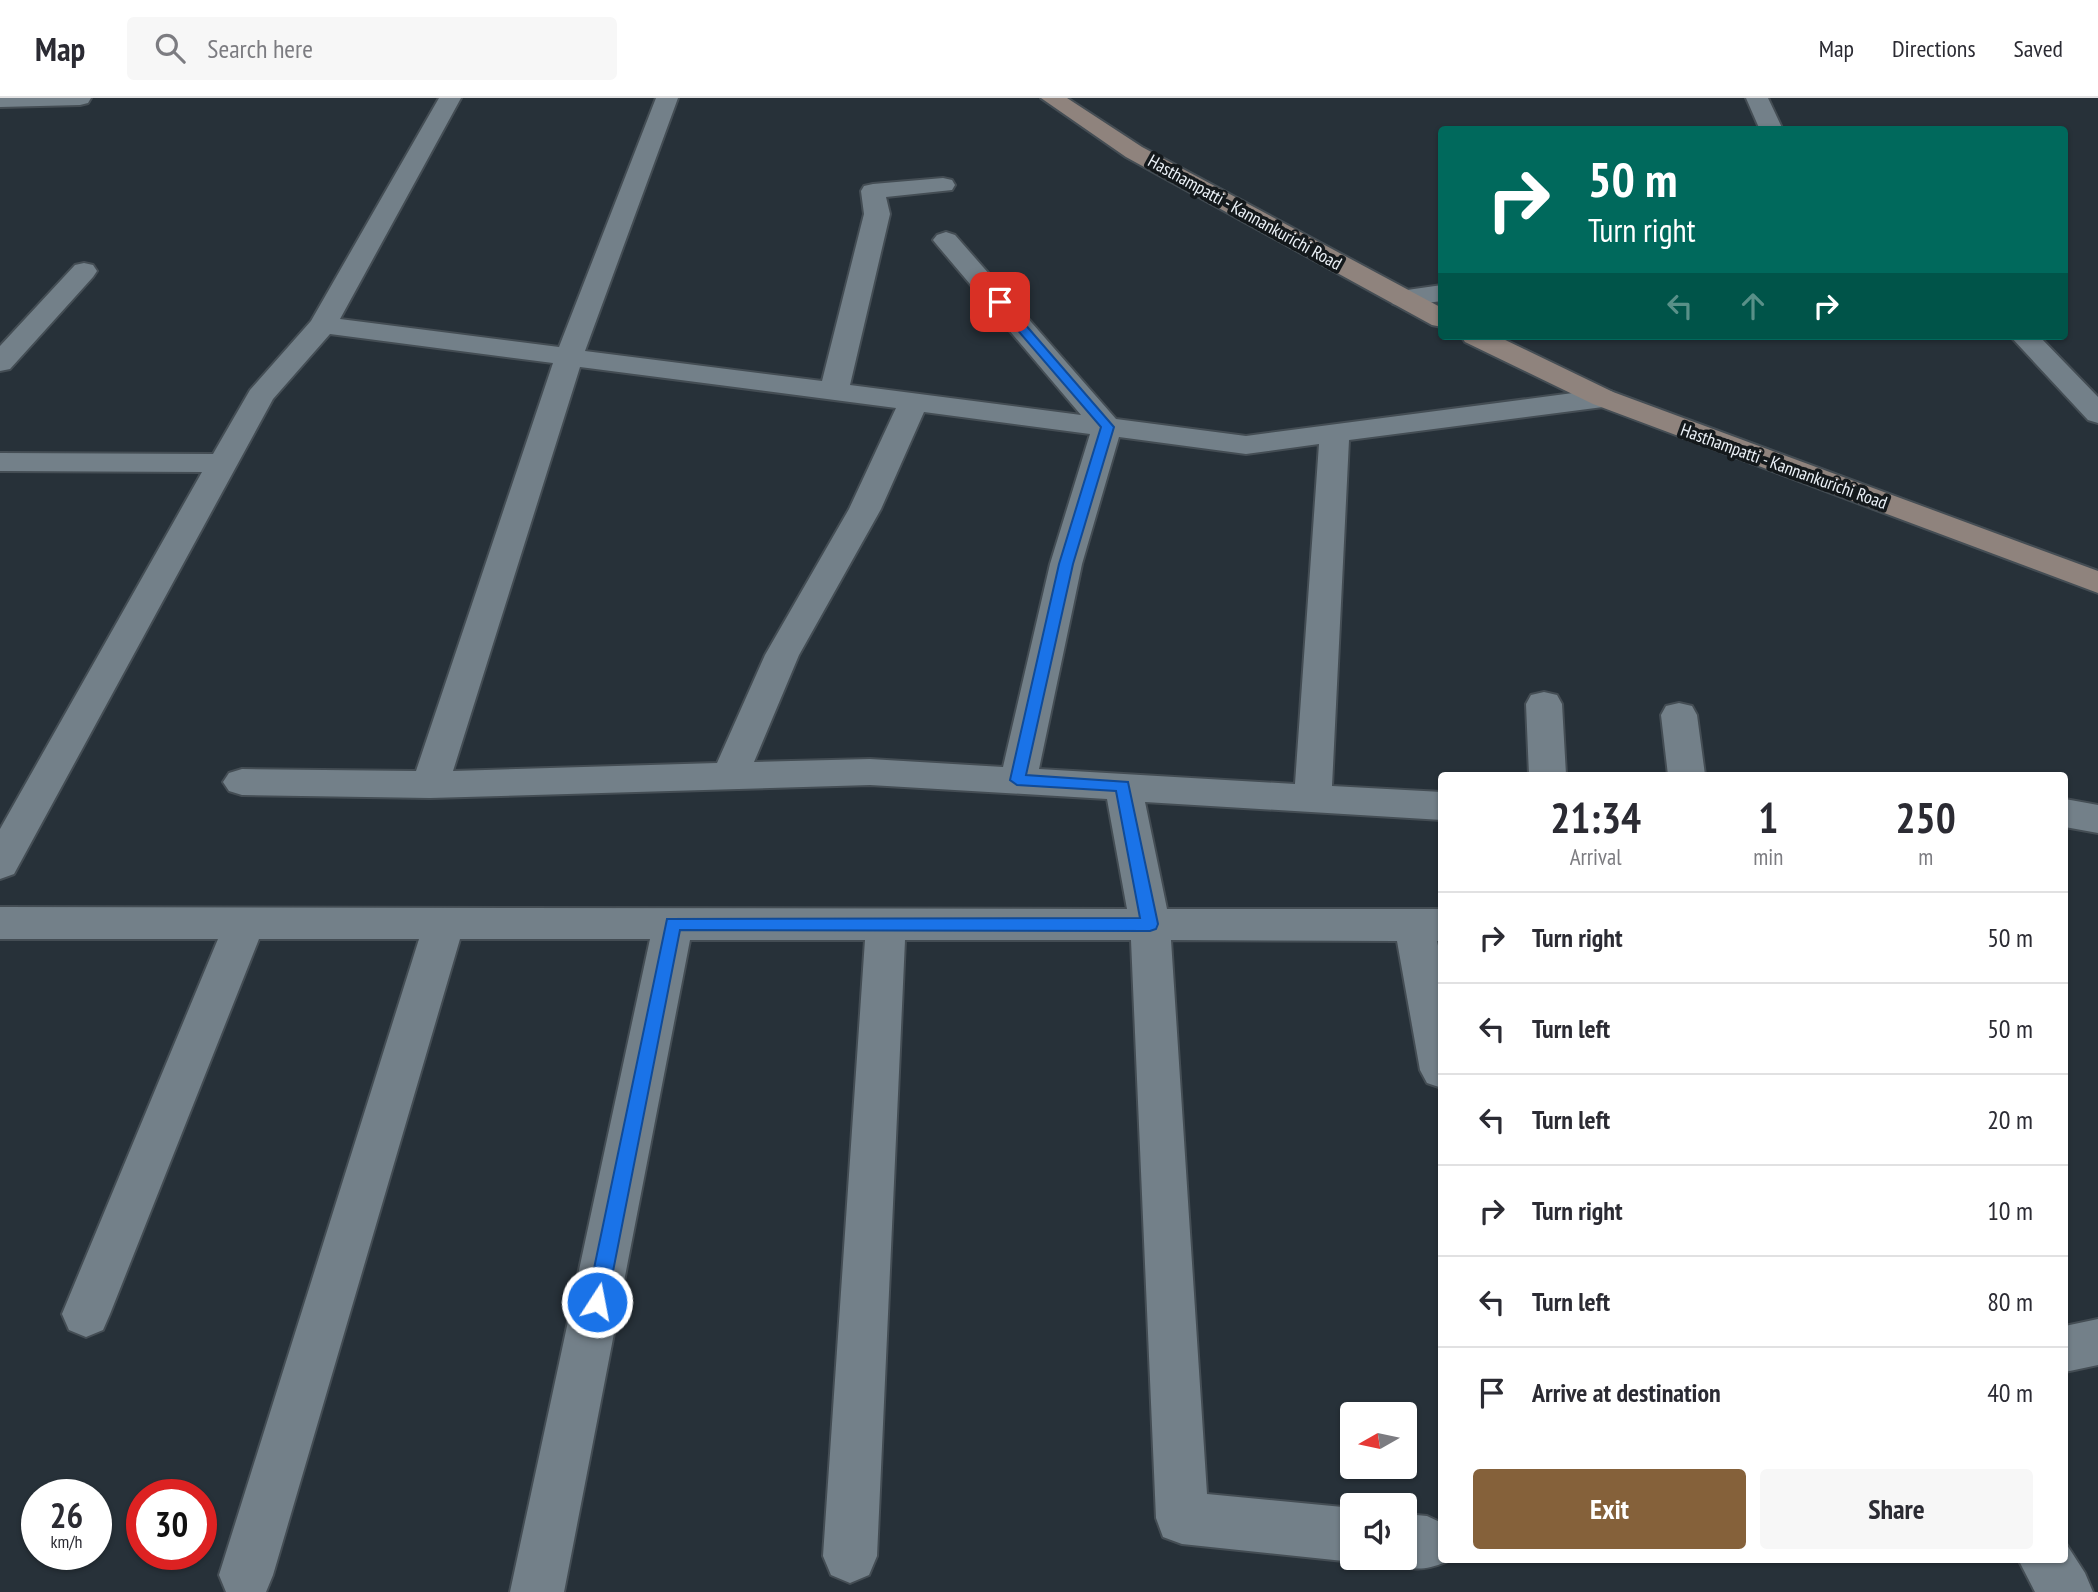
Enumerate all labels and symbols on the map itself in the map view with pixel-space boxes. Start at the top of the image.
street label: Hasthampatti - Kannankurichi Road [1144,149,1346,275]
pin [970,272,1030,332]
street label: Hasthampatti - Kannankurichi Road [1678,418,1890,514]
position arrow [560,1265,634,1339]
north arrow [1340,1402,1418,1479]
speed limit sign: 30 [126,1479,217,1570]

